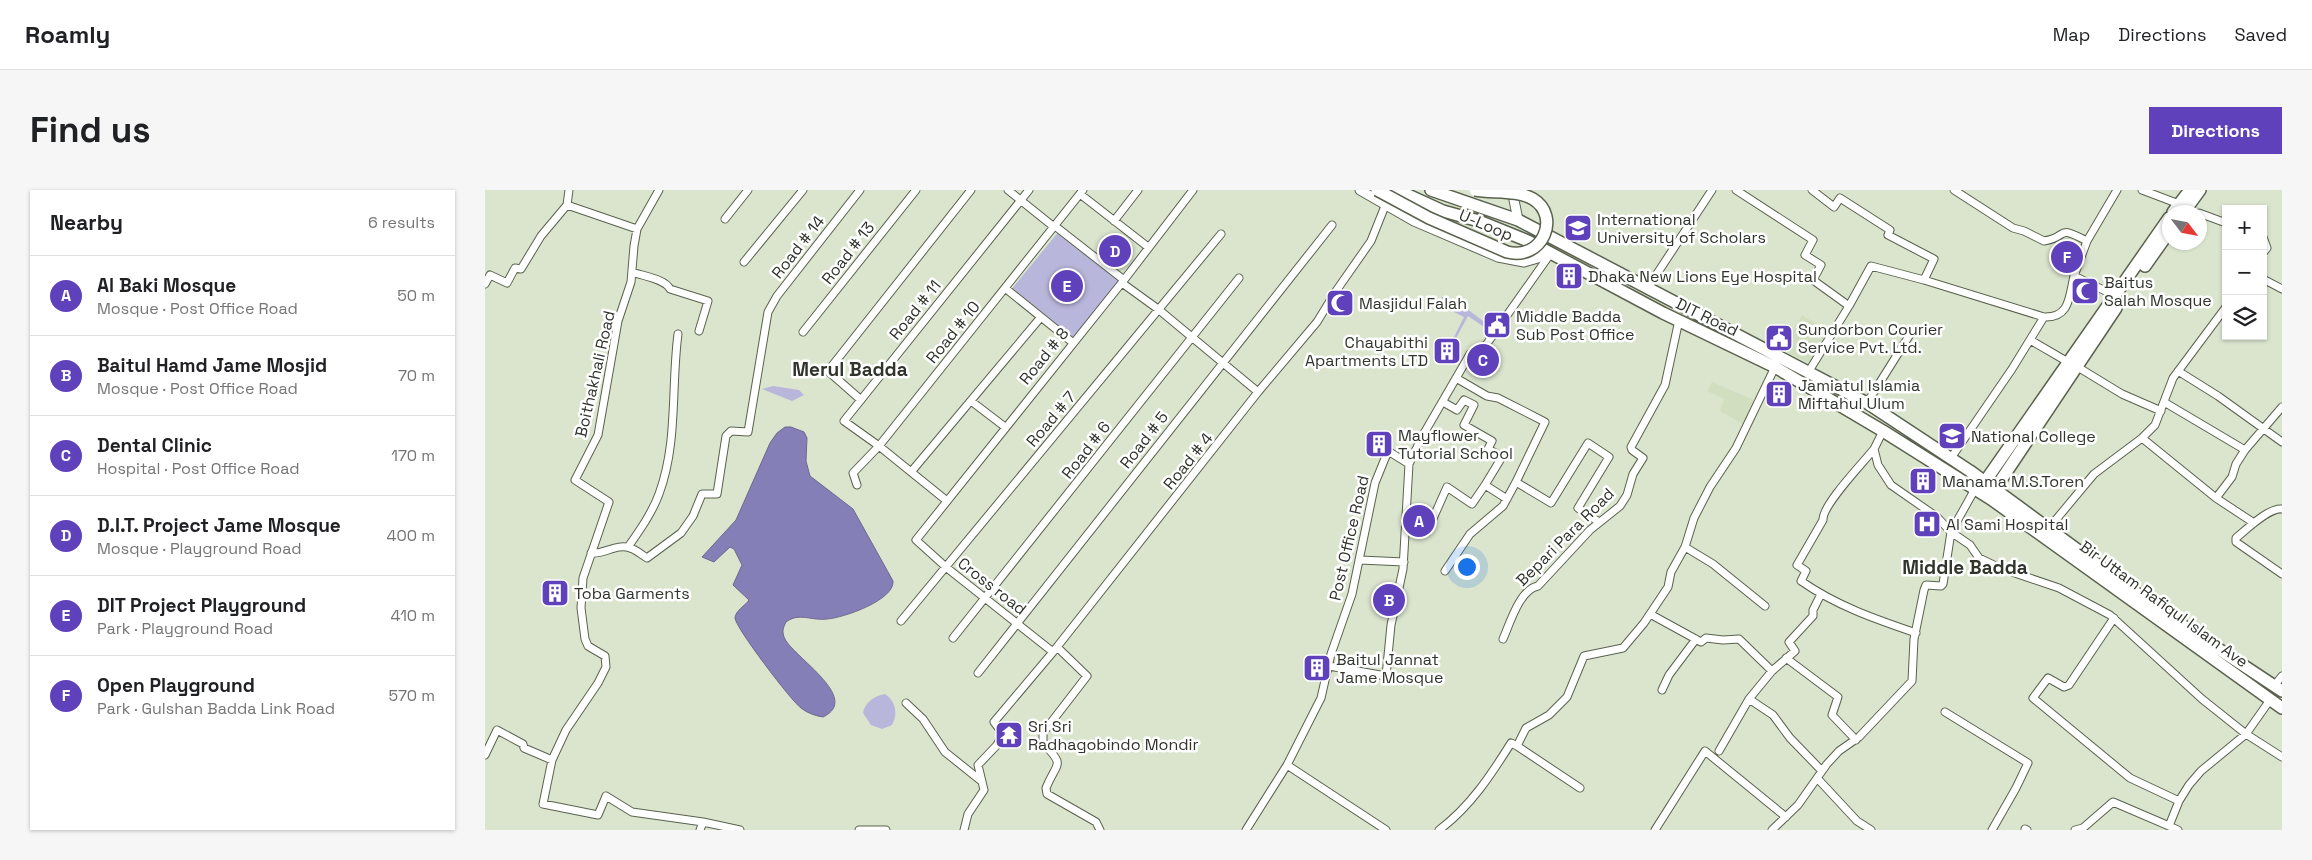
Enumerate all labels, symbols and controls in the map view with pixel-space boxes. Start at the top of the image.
text: Roamly [25,19,110,50]
text: Map [2053,23,2090,46]
text: Directions [2118,23,2207,46]
text: Saved [2235,23,2287,46]
button: Directions [2149,107,2282,154]
text: Find us [30,108,151,152]
street label: U-Loop [1456,204,1516,246]
north arrow [2162,205,2207,250]
map controls [2222,205,2267,340]
button: + [2222,205,2267,250]
text: Nearby [50,209,123,236]
place label: International University of Scholars [1597,209,1766,248]
street label: Road # 14 [767,211,829,283]
text: 6 results [368,212,435,233]
school or university icon: International University of Scholars [1563,213,1593,243]
street label: Road # 13 [817,217,879,289]
pin: D [1099,232,1131,270]
pin: F [2051,238,2083,276]
button: − [2222,250,2267,295]
building icon: Dhaka New Lions Eye Hospital [1554,261,1584,291]
place label: Dhaka New Lions Eye Hospital [1588,266,1817,287]
pin: E [1051,267,1083,305]
place label: Baitus Salah Mosque [2104,272,2212,311]
text: Al Baki Mosque [97,273,236,298]
street label: Road # 11 [885,276,945,344]
mosque icon: Baitus Salah Mosque [2070,276,2100,306]
text: A [61,285,71,306]
text: 50 m [397,285,435,306]
mosque icon: Masjidul Falah [1325,288,1355,318]
place label: Masjidul Falah [1359,293,1467,314]
street label: DIT Road [1672,293,1742,341]
button: layers [2222,295,2267,340]
street label: Road # 10 [921,296,985,368]
text: Mosque · Post Office Road [97,298,298,319]
place label: Middle Badda Sub Post Office [1516,306,1634,345]
street label: Boithakhali Road [570,309,620,439]
public building icon: Middle Badda Sub Post Office [1482,310,1512,340]
place label: Sundorbon Courier Service Pvt. Ltd. [1798,319,1943,358]
street label: Road # 8 [1015,323,1073,389]
public building icon: Sundorbon Courier Service Pvt. Ltd. [1764,323,1794,353]
place label: Chayabithi Apartments LTD [1305,332,1428,371]
building icon: Chayabithi Apartments LTD [1432,336,1462,366]
pin: C [1467,341,1499,379]
text: Baitul Hamd Jame Mosjid [97,353,327,378]
district label: Merul Badda [792,357,908,382]
text: B [61,365,71,386]
text: 70 m [398,365,435,386]
place label: Jamiatul Islamia Miftahul Ulum [1798,375,1920,414]
text: Mosque · Post Office Road [97,378,298,399]
building icon: Jamiatul Islamia Miftahul Ulum [1764,379,1794,409]
street label: Road # 7 [1022,387,1080,451]
street label: Road # 5 [1115,407,1173,473]
street label: Road # 6 [1057,417,1115,483]
school or university icon: National College [1937,421,1967,451]
place label: Mayflower Tutorial School [1398,425,1513,464]
place label: National College [1971,426,2096,447]
street label: Road # 4 [1159,428,1217,494]
building icon: Mayflower Tutorial School [1364,429,1394,459]
text: Dental Clinic [97,433,212,458]
text: C [61,445,71,466]
text: 170 m [391,445,435,466]
text: Hospital · Post Office Road [97,458,300,479]
building icon: Manama M.S.Toren [1908,466,1938,496]
place label: Manama M.S.Toren [1942,471,2084,492]
street label: Post Office Road [1324,473,1374,603]
street label: Bepari Para Road [1511,483,1619,591]
pin: A [1403,502,1435,540]
hospital icon: Al Sami Hospital [1912,509,1942,539]
text: D.I.T. Project Jame Mosque [97,513,341,538]
place label: Al Sami Hospital [1946,514,2068,535]
text: D [61,525,71,546]
text: 400 m [387,525,435,546]
street label: Bir Uttam Rafiqul Islam Ave [2076,536,2252,672]
text: Mosque · Playground Road [97,538,301,559]
street label: Cross road [953,553,1031,619]
your location [1454,554,1480,580]
district label: Middle Badda [1902,555,2028,580]
building icon: Toba Garments [540,578,570,608]
pin: B [1373,581,1405,619]
place label: Toba Garments [574,583,690,604]
text: DIT Project Playground [97,593,306,618]
text: E [62,605,70,626]
text: 410 m [391,605,435,626]
text: Park · Playground Road [97,618,273,639]
place label: Baitul Jannat Jame Mosque [1336,649,1443,688]
building icon: Baitul Jannat Jame Mosque [1302,653,1332,683]
text: Open Playground [97,673,255,698]
text: F [62,685,70,706]
text: 570 m [389,685,435,706]
text: Park · Gulshan Badda Link Road [97,698,335,719]
place label: Sri Sri Radhagobindo Mondir [1028,716,1198,755]
temple icon: Sri Sri Radhagobindo Mondir [994,720,1024,750]

